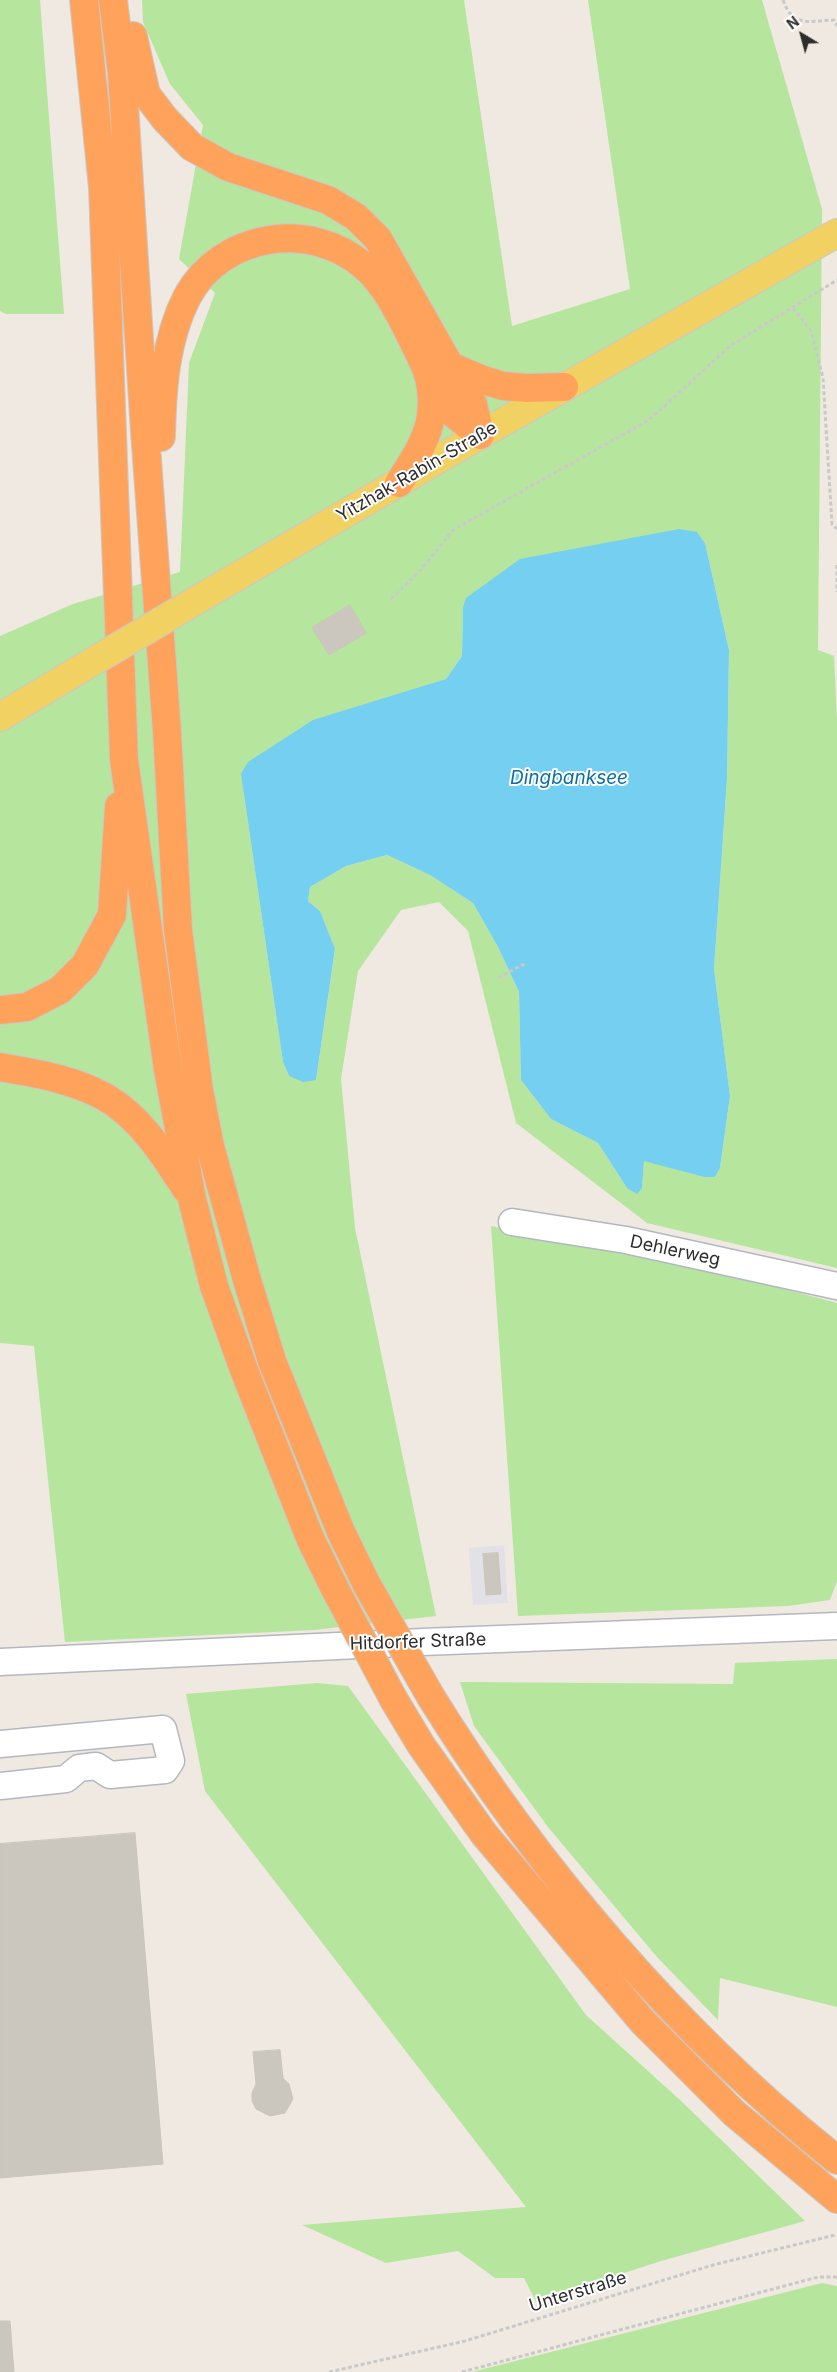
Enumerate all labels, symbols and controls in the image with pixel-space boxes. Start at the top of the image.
north arrow [777,10,827,60]
text: N [783,13,802,33]
street label: Yitzhak-Rabin-Straße [333,417,501,527]
water label: Dingbanksee [510,767,628,789]
street label: Dehlerweg [628,1231,722,1271]
street label: Hitdorfer Straße [349,1629,487,1655]
street label: Unterstraße [527,2267,629,2317]

